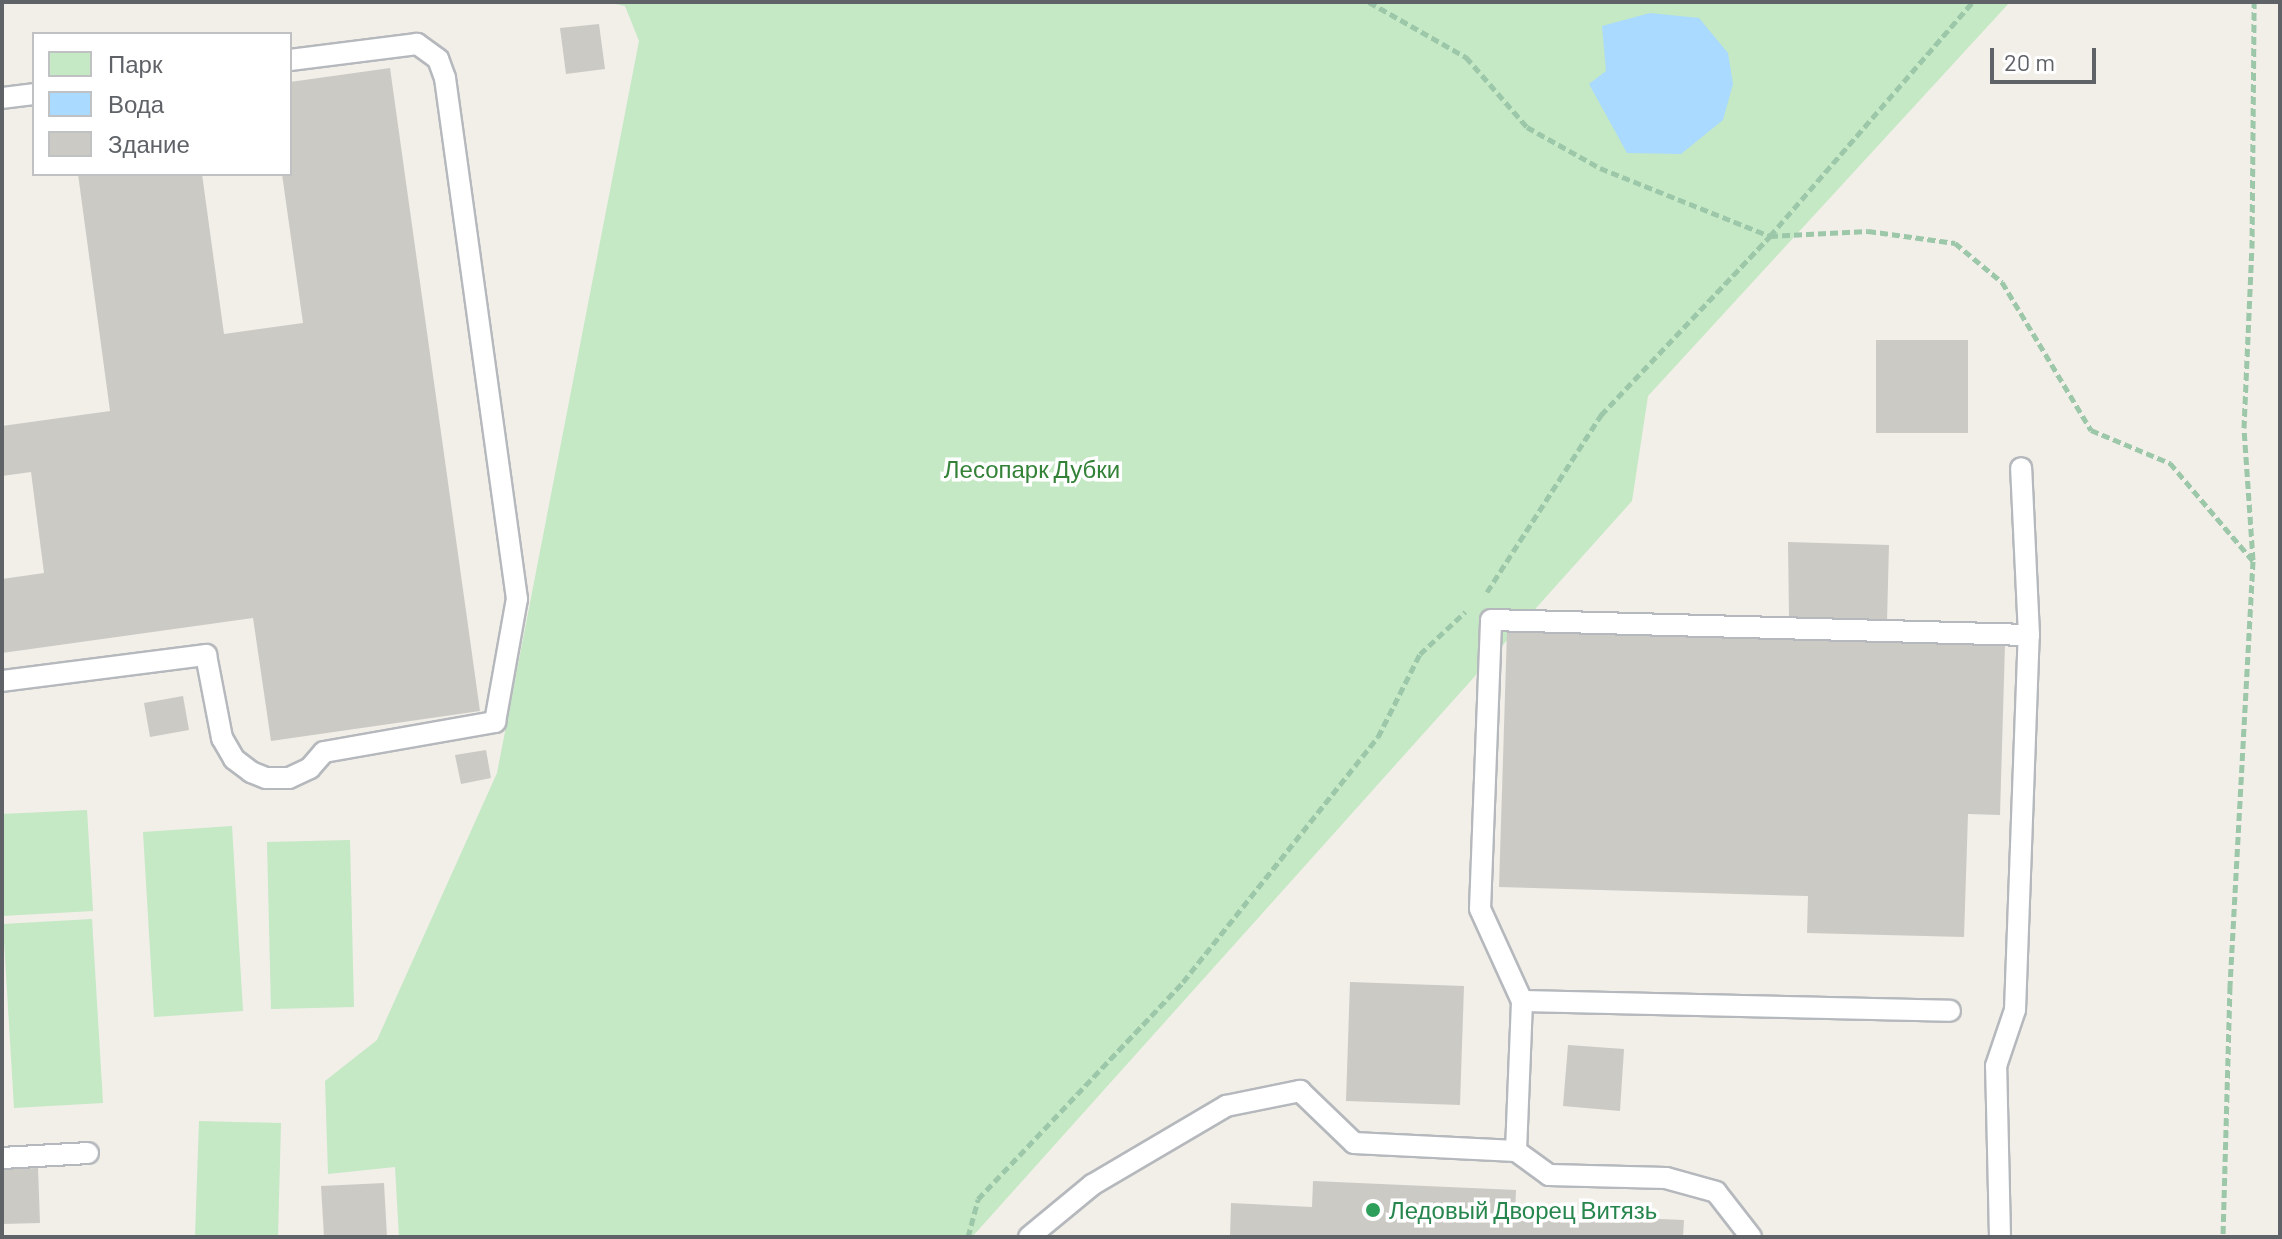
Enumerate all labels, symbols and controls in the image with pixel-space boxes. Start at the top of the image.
legend [32,32,292,176]
scale bar [1994,32,2100,82]
text: 20 m [2004,47,2055,76]
text: Парк [108,49,162,78]
text: Вода [108,89,164,118]
text: Здание [108,129,190,158]
park label: Лесопарк Дубки [944,455,1120,483]
place label: Ледовый Дворец Витязь [1389,1196,1657,1224]
marker: Ледовый Дворец Витязь [1364,1201,1382,1219]

